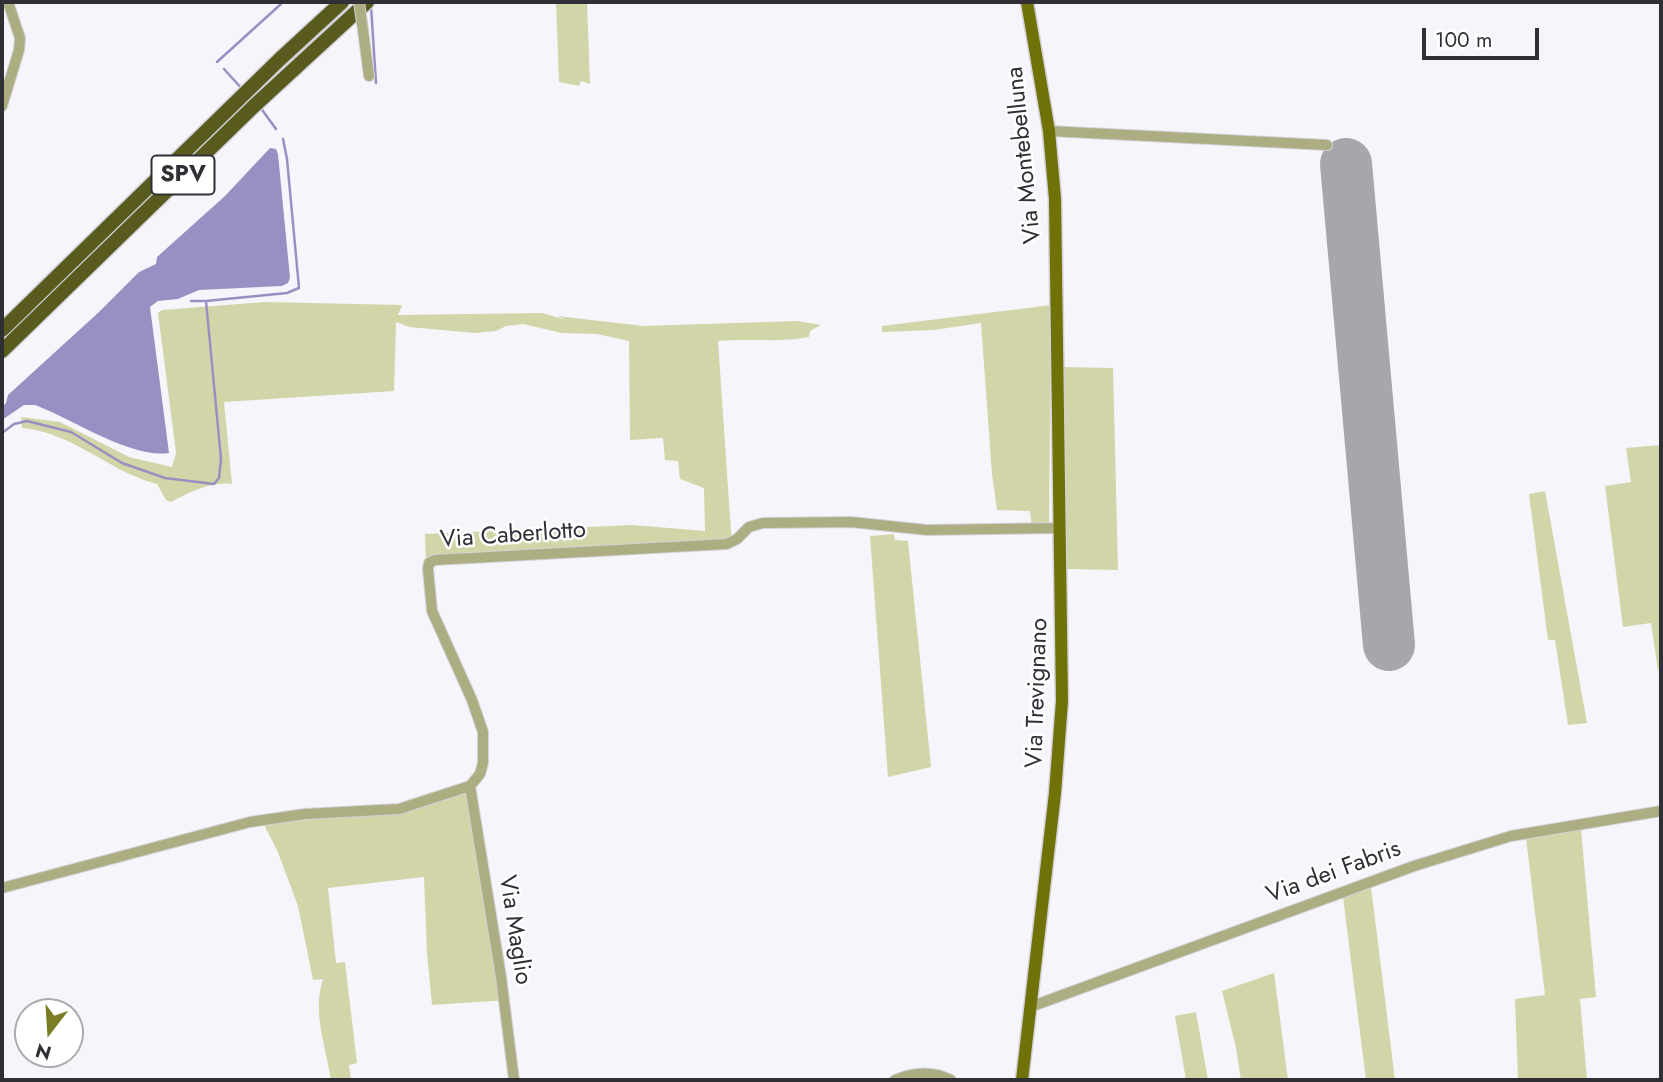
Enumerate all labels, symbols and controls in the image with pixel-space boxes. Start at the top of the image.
scale bar [1425,14,1542,58]
text: 100 m [1435,25,1492,55]
street label: Via Montebelluna [1001,65,1049,245]
road number: SPV [152,156,214,194]
street label: Via Caberlotto [439,517,587,555]
street label: Via Trevignano [1021,617,1055,769]
street label: Via dei Fabris [1263,835,1405,911]
street label: Via Maglio [491,873,537,987]
north arrow [14,998,84,1068]
text: N [32,1037,54,1067]

